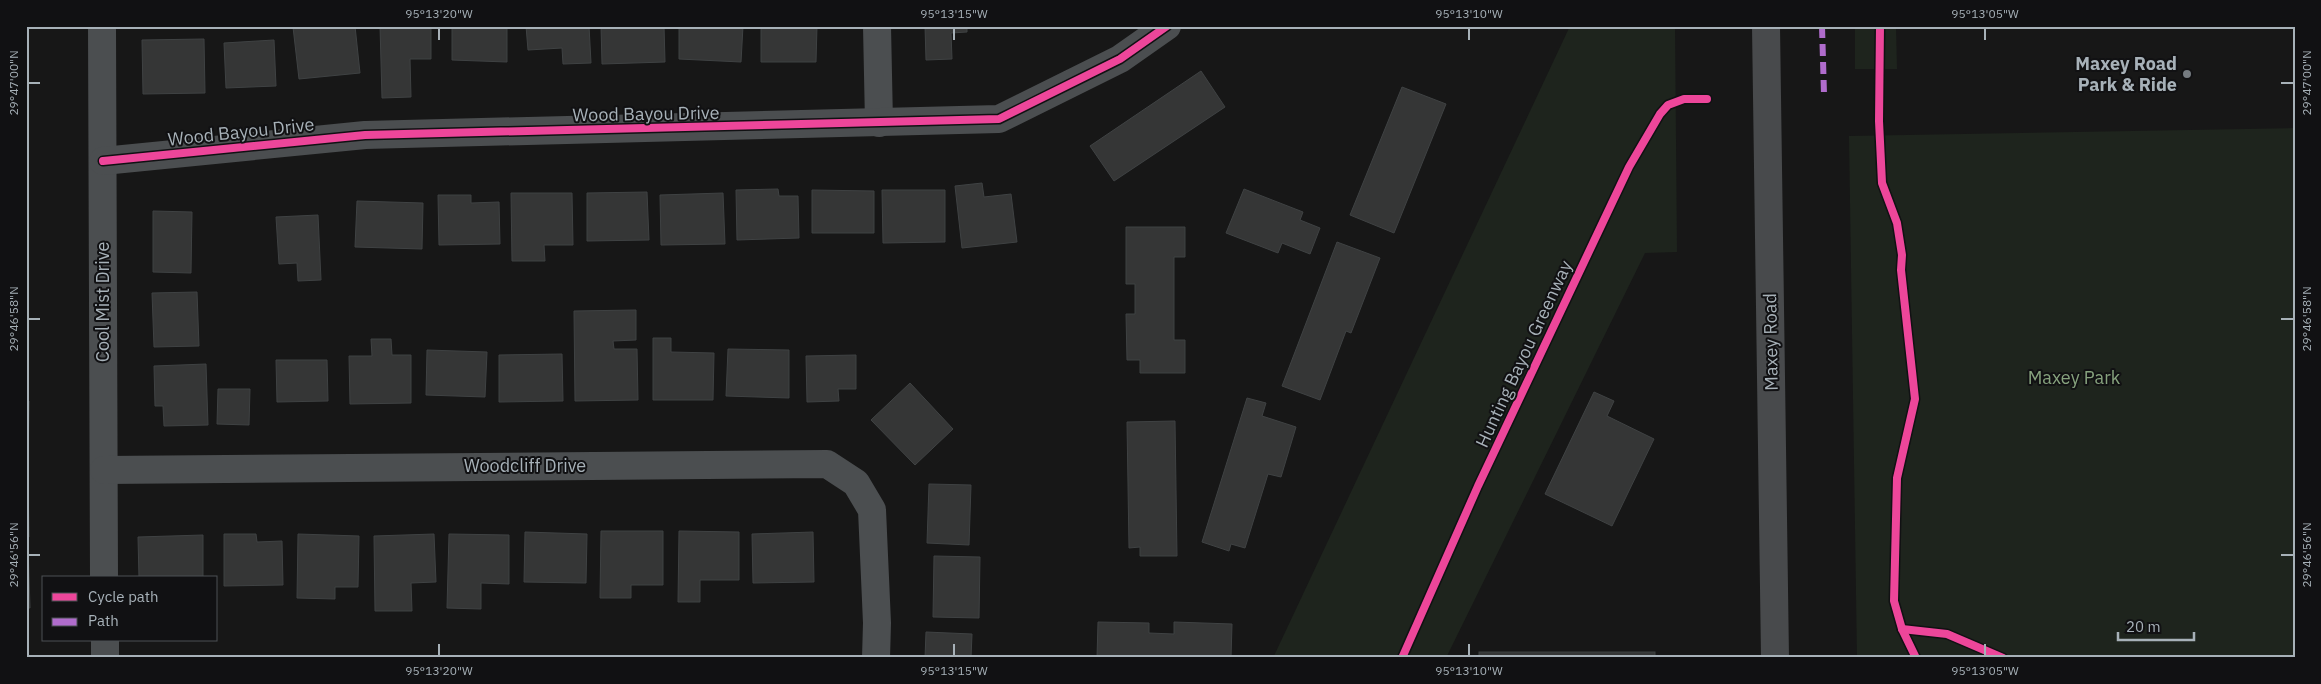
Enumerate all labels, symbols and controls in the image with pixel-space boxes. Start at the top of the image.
text: 95°13'20"W [405,6,473,21]
text: 95°13'15"W [920,6,988,21]
text: 95°13'10"W [1435,6,1503,21]
text: 95°13'05"W [1951,6,2019,21]
text: 29°47'00"N [6,50,21,116]
text: 29°47'00"N [2299,50,2314,116]
place label: Maxey Road Park & Ride [2075,52,2177,96]
marker: Maxey Road Park & Ride [2181,68,2193,80]
street label: Wood Bayou Drive [572,101,720,126]
street label: Wood Bayou Drive [167,112,315,151]
street label: Cool Mist Drive [91,242,114,362]
street label: Hunting Bayou Greenway [1470,257,1577,451]
text: 29°46'58"N [6,286,21,352]
text: 29°46'58"N [2299,286,2314,352]
street label: Maxey Road [1758,293,1783,391]
park label: Maxey Park [2028,366,2121,389]
street label: Woodcliff Drive [464,454,586,477]
text: 29°46'56"N [6,522,21,588]
text: 29°46'56"N [2299,522,2314,588]
legend [42,576,218,642]
text: Cycle path [88,587,159,606]
scale bar [2118,609,2195,641]
text: Path [88,611,119,630]
text: 20 m [2126,617,2161,636]
text: 95°13'20"W [405,663,473,678]
text: 95°13'15"W [920,663,988,678]
text: 95°13'10"W [1435,663,1503,678]
text: 95°13'05"W [1951,663,2019,678]

